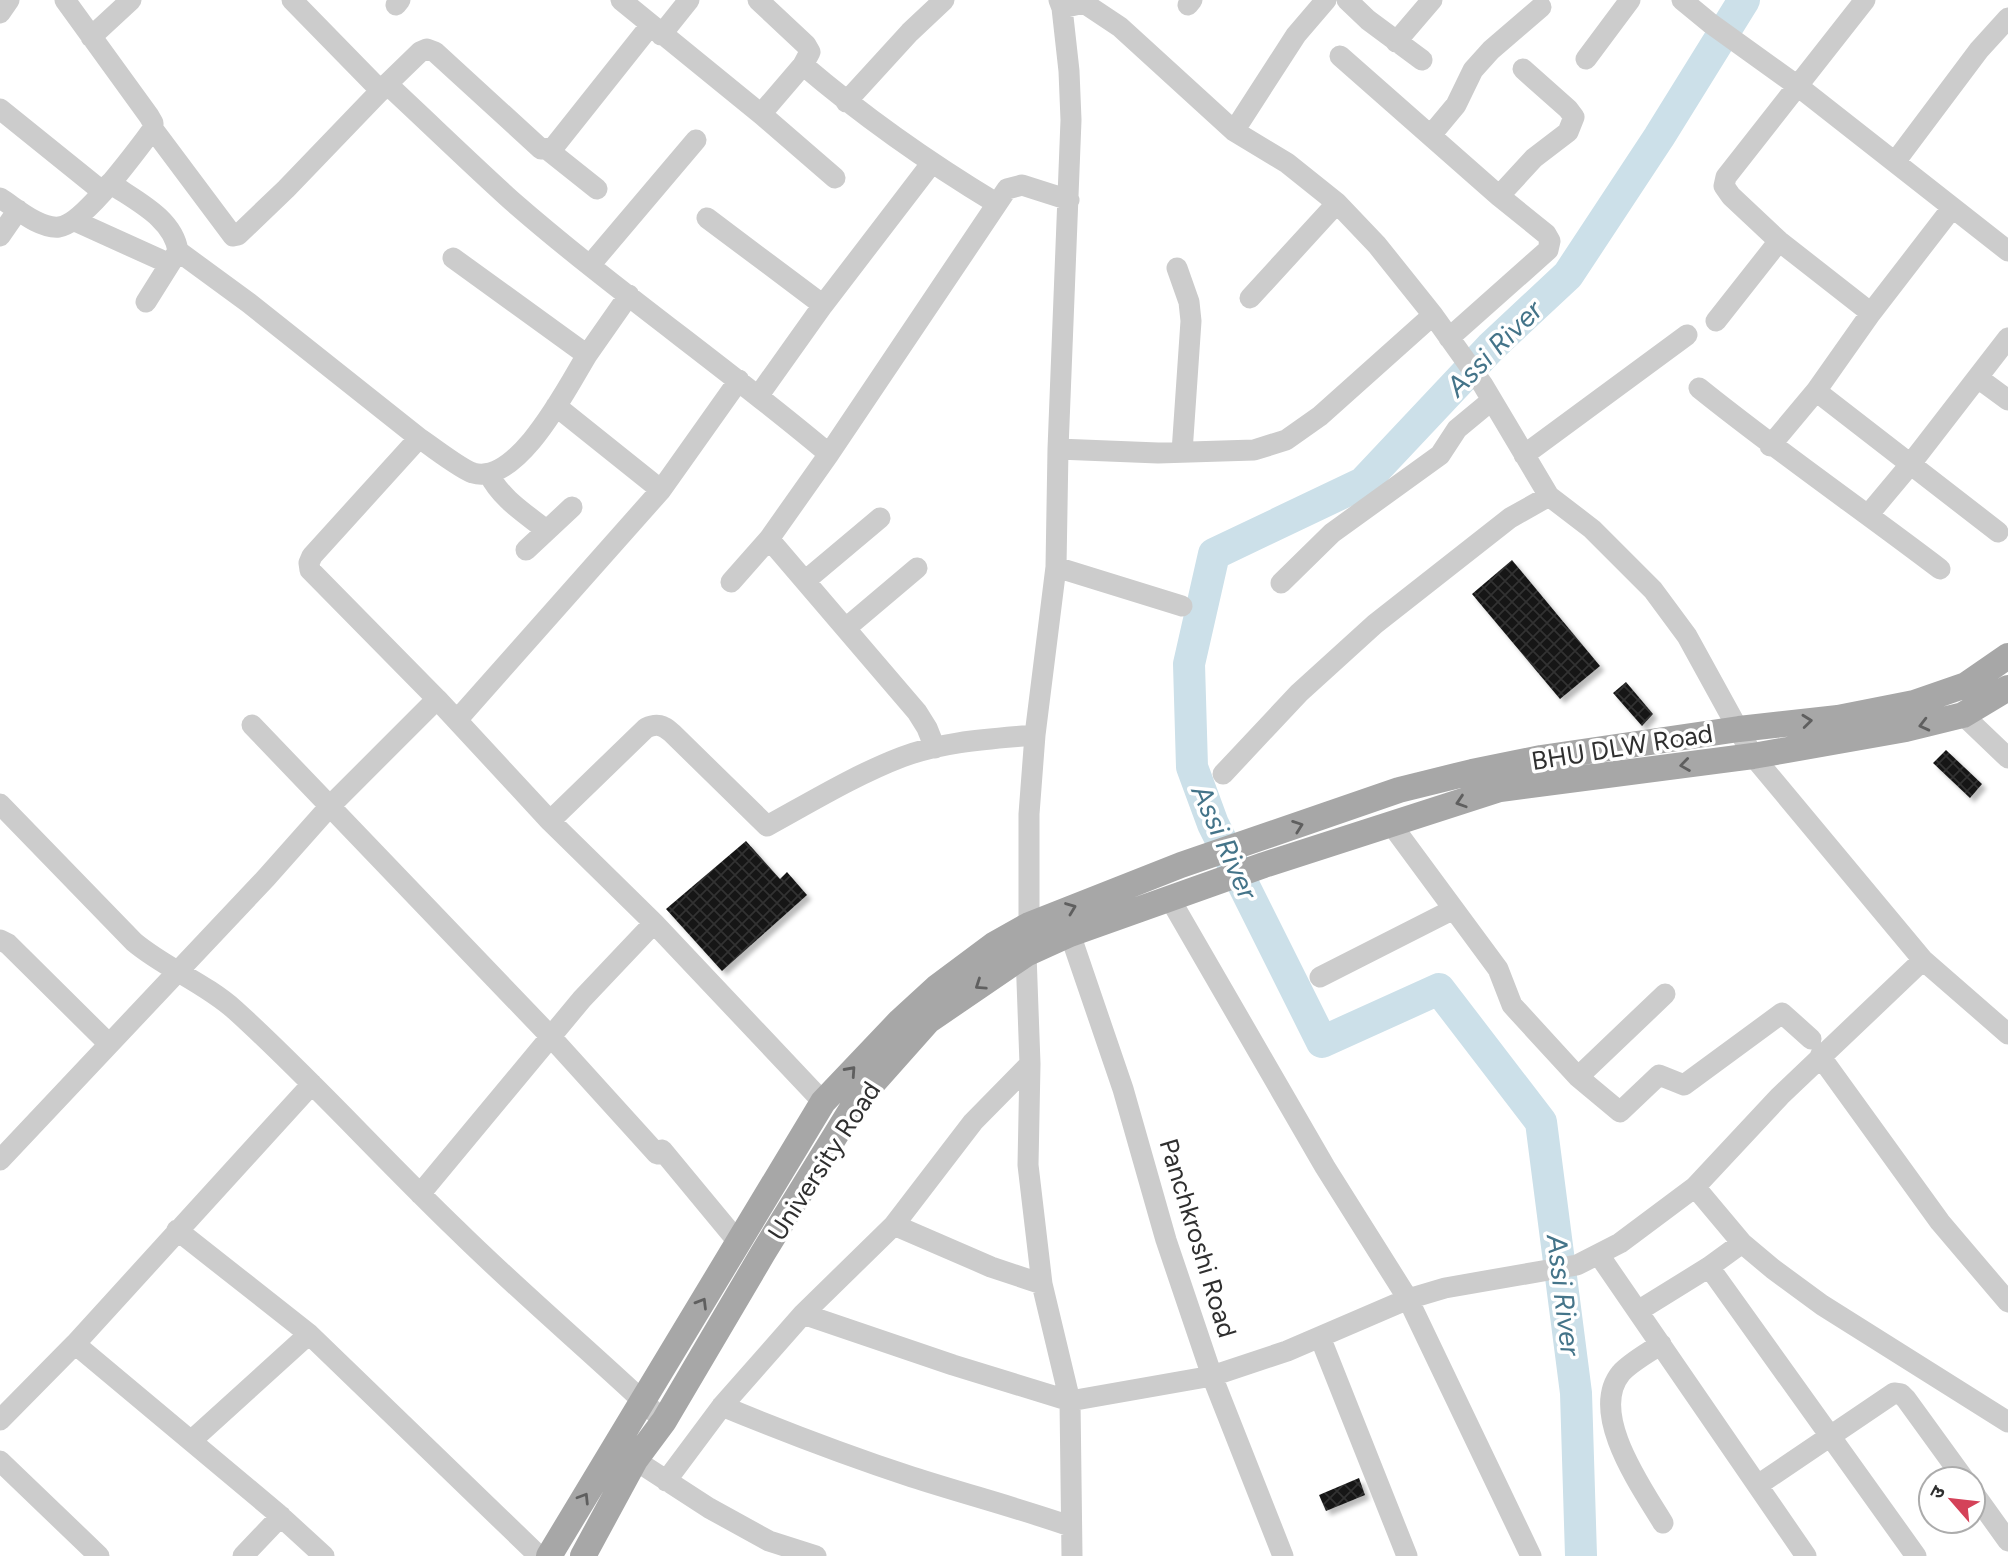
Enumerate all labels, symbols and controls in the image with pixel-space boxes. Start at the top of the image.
water label: Assi River [1438,292,1550,404]
one-way arrow [1801,714,1813,729]
street label: BHU DLW Road [1529,717,1715,777]
one-way arrow [1918,717,1930,731]
one-way arrow [1679,757,1691,772]
water label: Assi River [1184,778,1266,906]
one-way arrow [1455,793,1467,808]
one-way arrow [1292,820,1304,834]
one-way arrow [1064,903,1076,917]
one-way arrow [975,977,988,990]
one-way arrow [843,1066,855,1079]
street label: University Road [761,1076,887,1246]
street label: Panchkroshi Road [1153,1135,1243,1341]
water label: Assi River [1540,1231,1588,1359]
one-way arrow [694,1298,707,1311]
north arrow [1917,1465,1987,1535]
text: उ [1925,1481,1951,1503]
one-way arrow [576,1492,589,1505]

